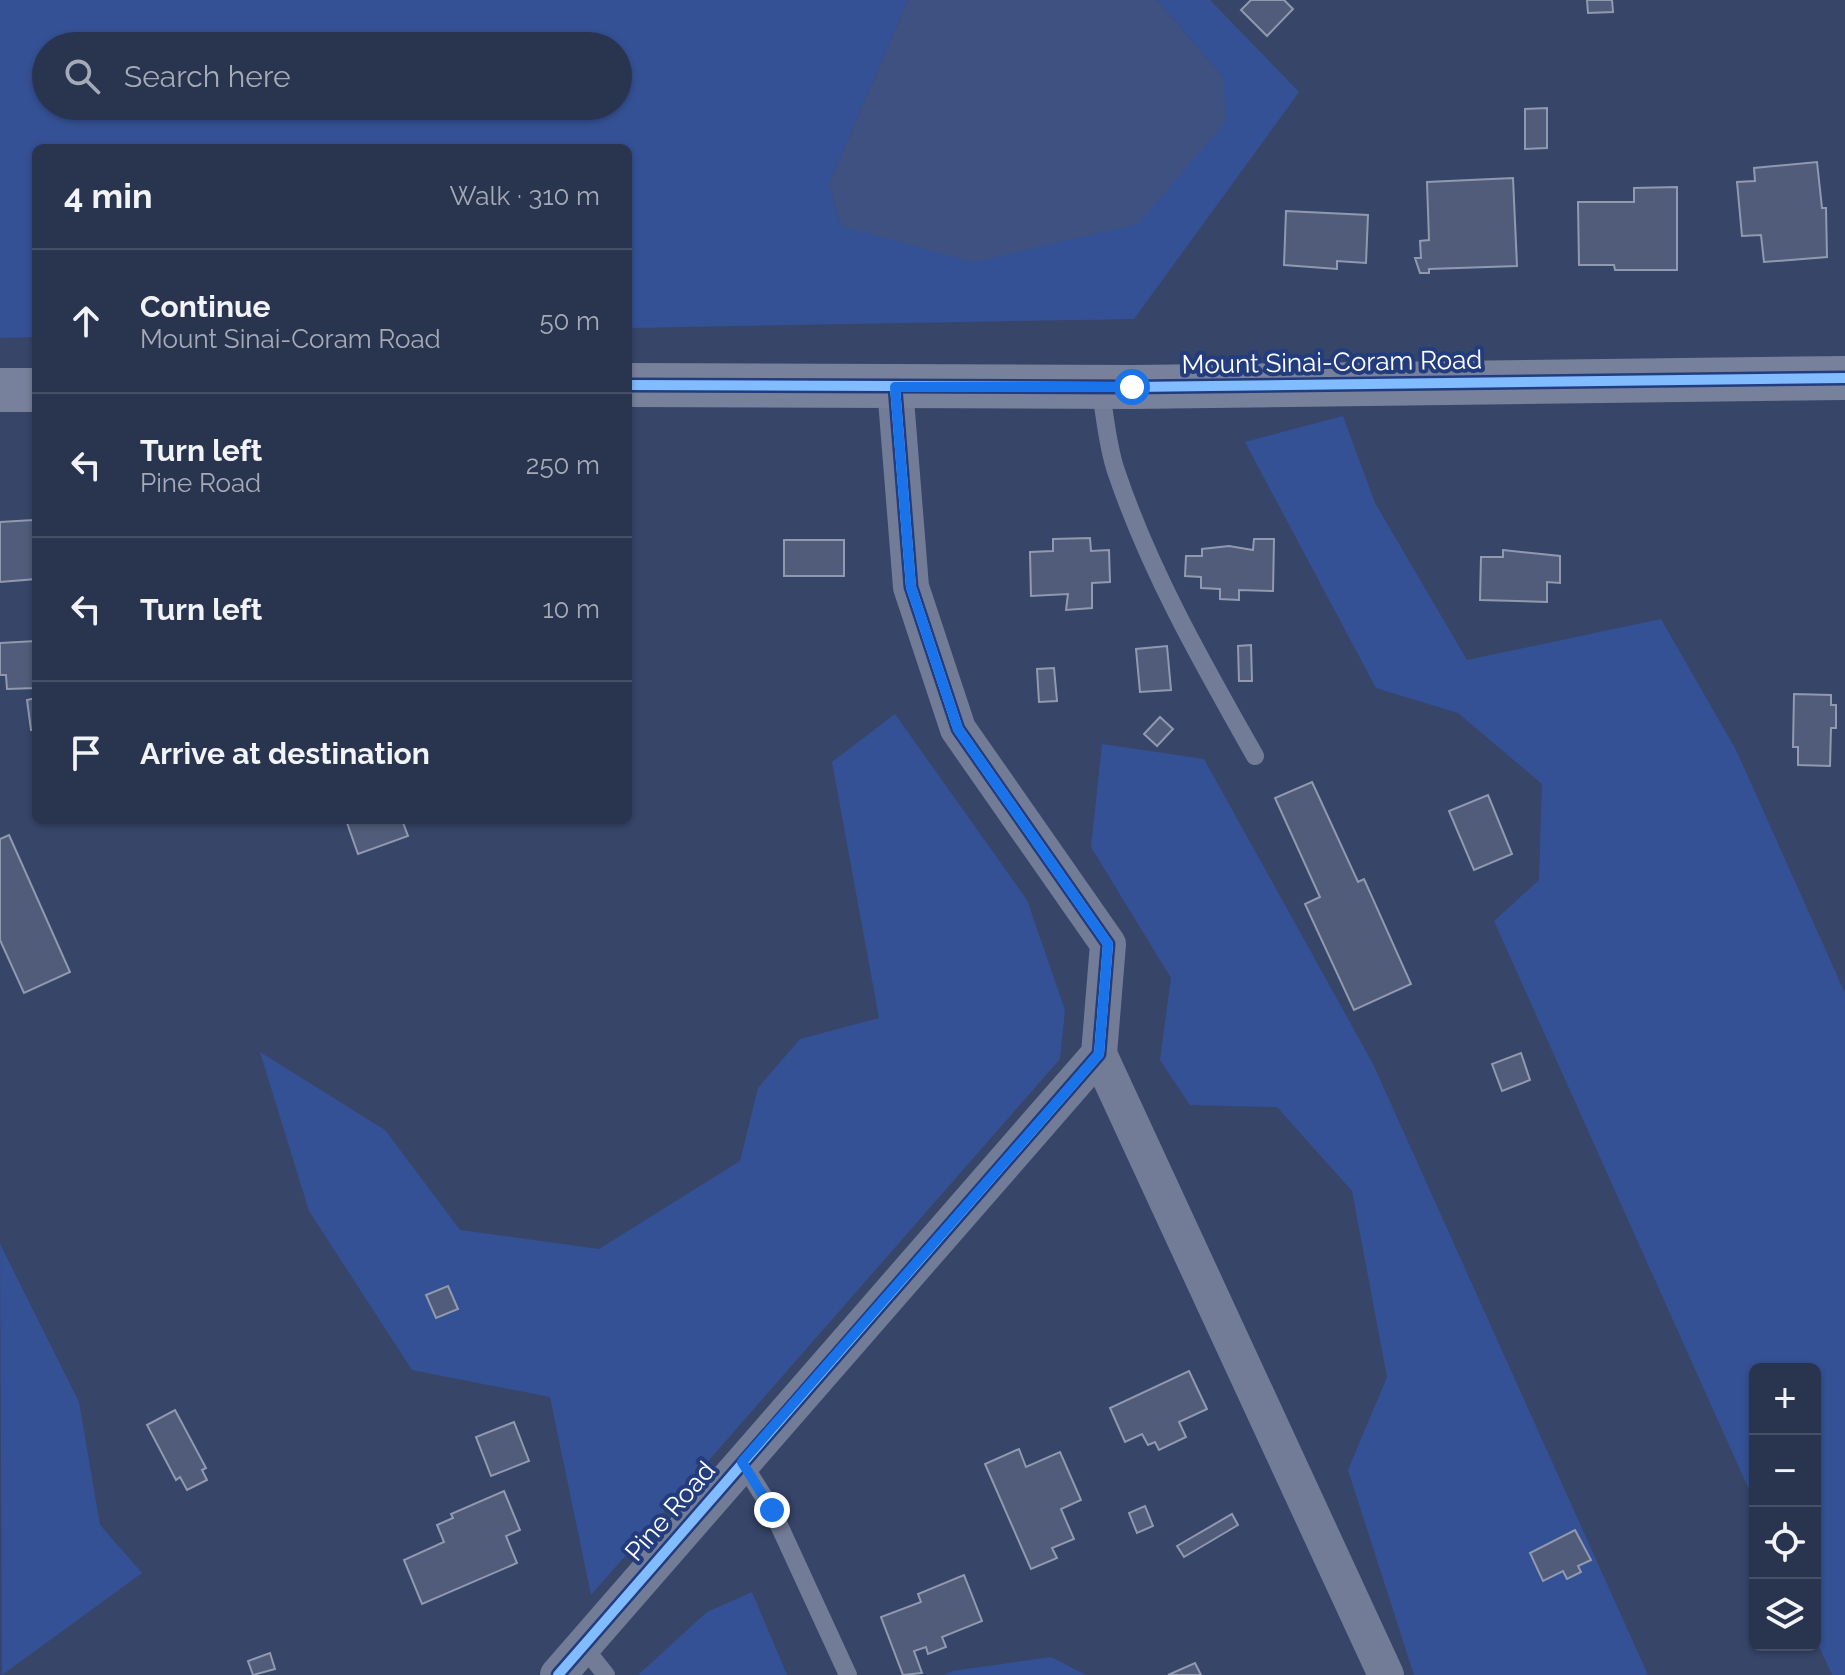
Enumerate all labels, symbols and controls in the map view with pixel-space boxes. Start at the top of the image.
search box [32,32,632,120]
icon: search [60,54,104,98]
text: Search here [124,59,291,94]
text: 4 min [64,176,152,216]
text: Walk · 310 m [450,181,600,211]
text: Continue [140,289,271,324]
icon: ahead [64,299,108,343]
text: 50 m [539,306,600,336]
text: Mount Sinai-Coram Road [140,324,441,354]
street label: Mount Sinai-Coram Road [1181,344,1483,380]
route start [1114,369,1150,405]
text: Turn left [140,433,262,468]
icon: left [64,443,108,487]
text: 250 m [526,450,600,480]
text: Pine Road [140,468,261,498]
icon: left [64,587,108,631]
text: Turn left [140,592,262,627]
text: 10 m [542,594,600,624]
icon: arrive [64,731,108,775]
text: Arrive at destination [140,736,430,771]
map controls [1749,1363,1821,1651]
button: + [1749,1363,1821,1435]
button: − [1749,1435,1821,1507]
street label: Pine Road [619,1455,721,1567]
route end [754,1492,790,1528]
button: locate [1749,1507,1821,1579]
button: layers [1749,1579,1821,1651]

